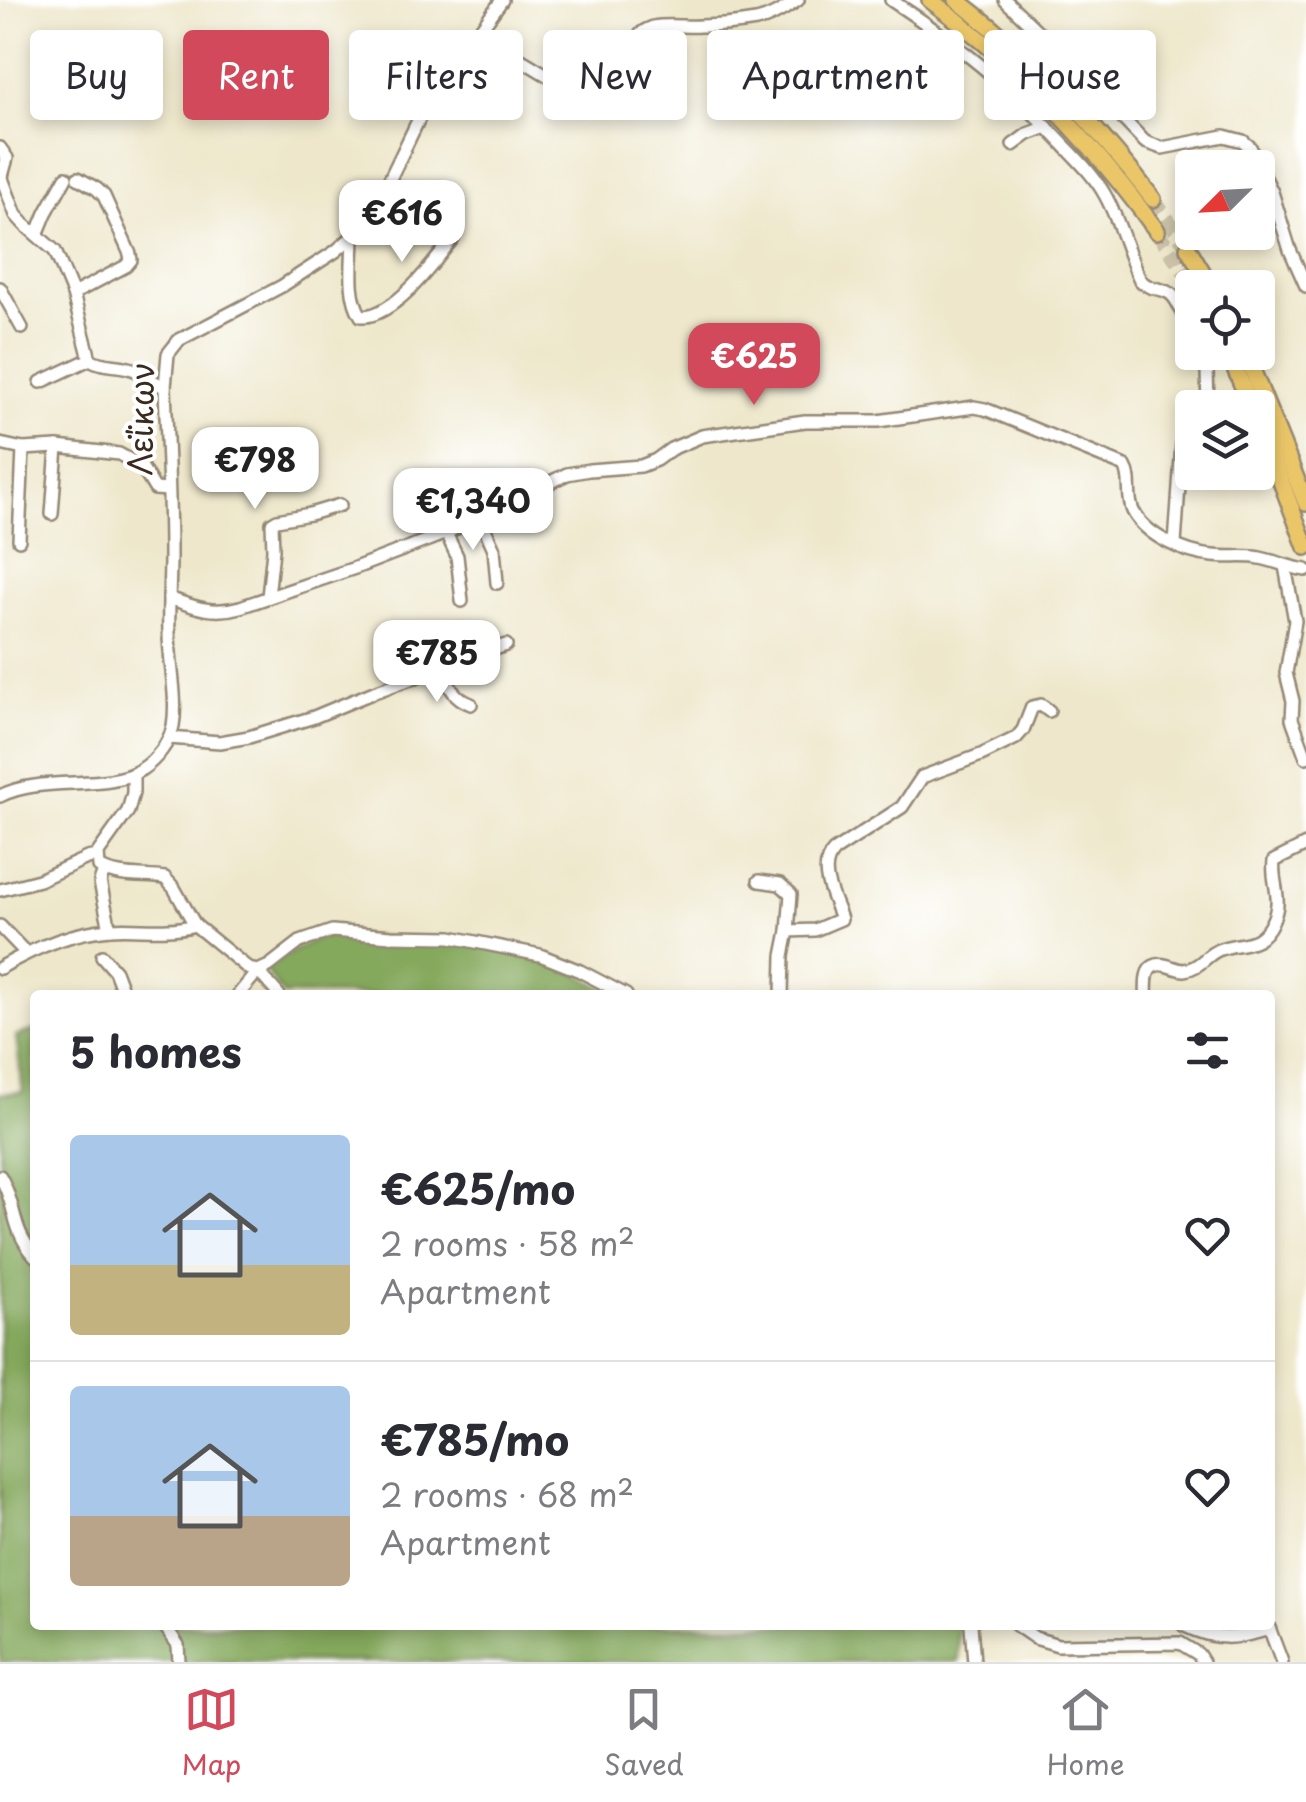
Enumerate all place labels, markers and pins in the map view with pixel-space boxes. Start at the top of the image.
pin: €616 [343,180,461,265]
pin: €625 [695,323,813,408]
pin: €798 [196,427,314,512]
pin: €1,340 [392,468,554,553]
pin: €785 [378,620,496,705]

